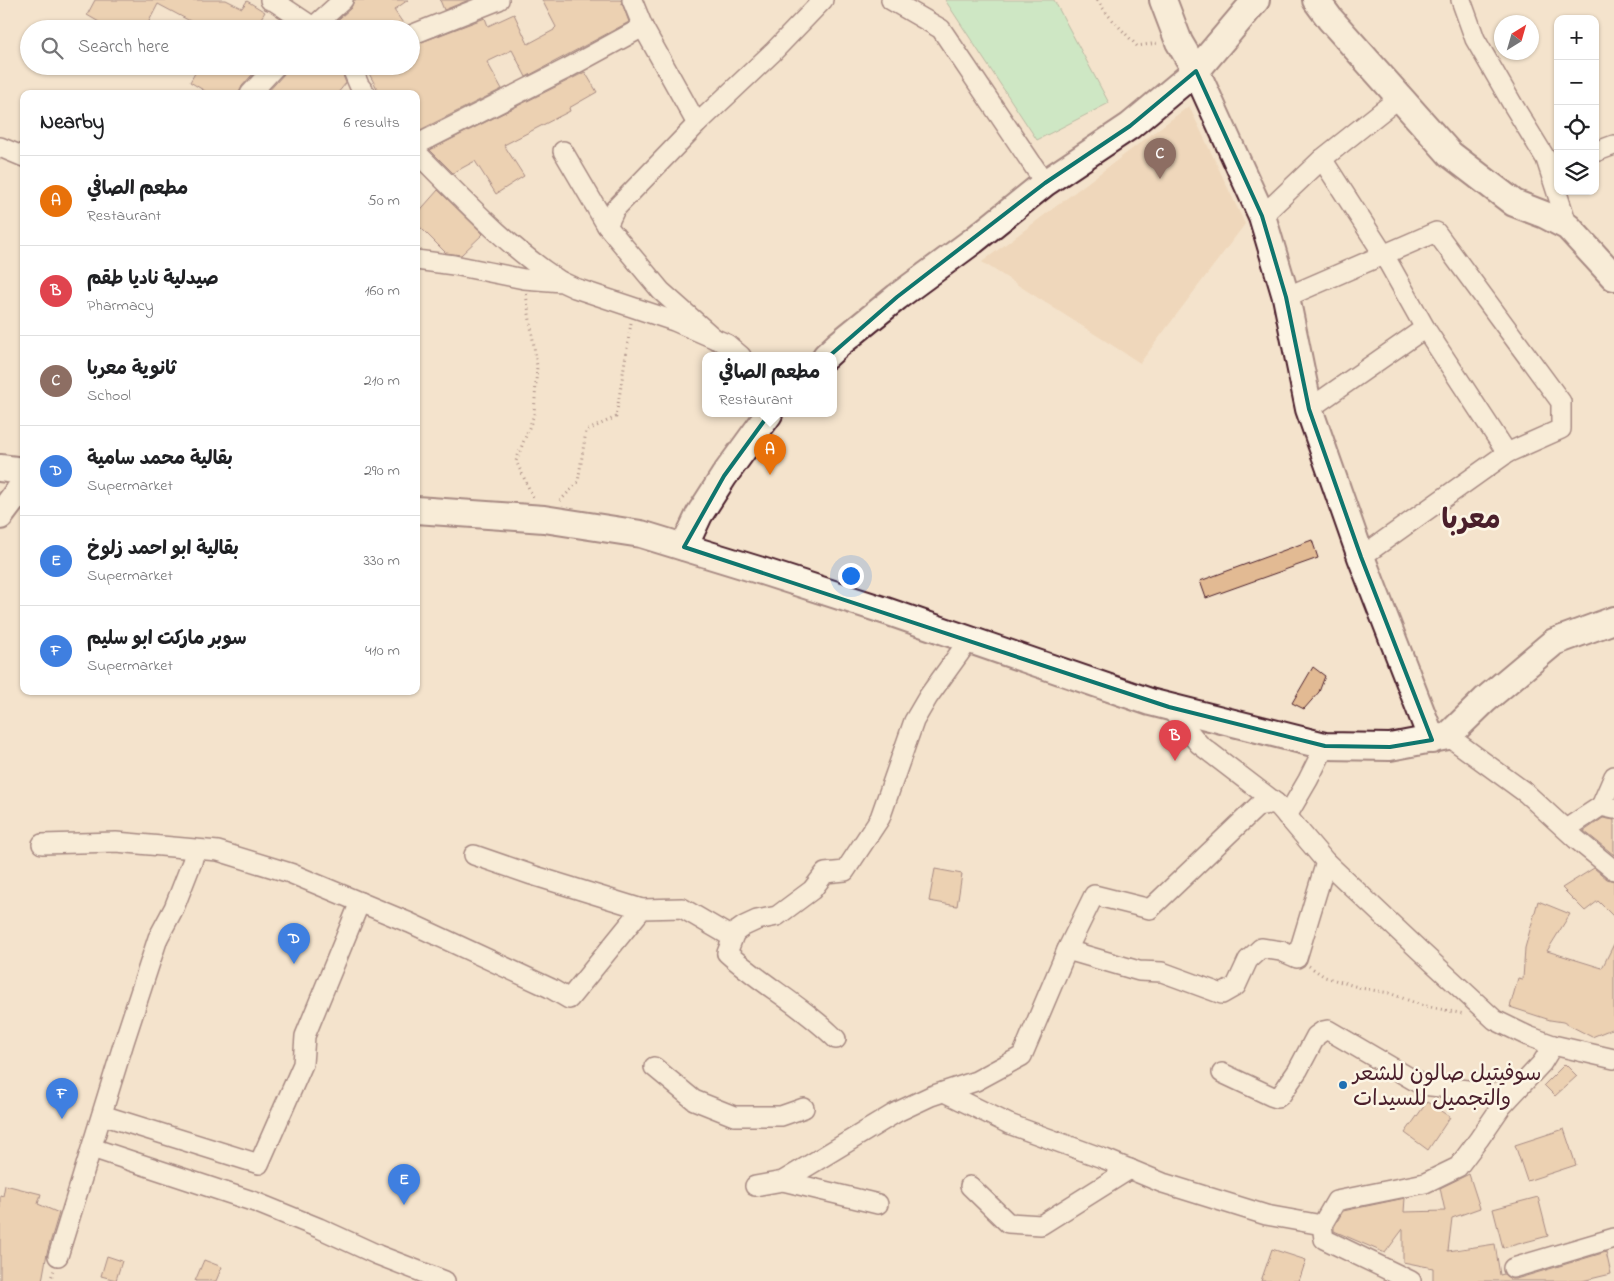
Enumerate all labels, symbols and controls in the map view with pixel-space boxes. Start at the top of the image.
north arrow [1494,15,1539,60]
map controls [1554,15,1599,195]
button: + [1554,15,1599,60]
search box [20,20,420,75]
icon: search [38,34,66,62]
text: Search here [78,34,169,61]
button: − [1554,60,1599,105]
button: locate [1554,105,1599,150]
text: Nearby [40,108,104,138]
text: 6 results [343,111,400,135]
pin: C [1144,138,1176,179]
button: layers [1554,150,1599,195]
text: مطعم الصافي [87,176,188,203]
text: A [51,189,61,213]
text: 50 m [368,189,400,213]
text: Restaurant [87,204,161,228]
text: صيدلية ناديا طقم [87,266,219,293]
text: B [51,279,61,303]
text: 160 m [365,279,400,303]
text: Pharmacy [87,294,154,318]
popup [702,352,837,417]
text: ثانوية معربا [87,356,176,383]
text: مطعم الصافي [719,360,820,387]
text: C [52,369,60,393]
text: 210 m [364,369,400,393]
text: School [87,384,131,408]
text: Restaurant [719,388,793,412]
pin: A [754,434,786,475]
text: بقالية محمد سامية [87,446,233,473]
text: D [50,459,62,483]
text: 290 m [364,459,400,483]
text: Supermarket [87,474,173,498]
district label: معربا [1441,501,1501,542]
text: بقالية ابو احمد زلوخ [87,536,239,563]
text: E [51,549,61,573]
text: 330 m [363,549,400,573]
your location [838,563,864,589]
text: Supermarket [87,564,173,588]
text: سوبر ماركت ابو سليم [87,626,247,653]
text: F [51,639,61,663]
text: 410 m [365,639,400,663]
text: Supermarket [87,654,173,678]
pin: B [1159,720,1191,761]
pin: D [278,923,310,964]
place label: سوفيتيل صالون للشعر والتجميل للسيدات [1351,1059,1542,1116]
pin: F [46,1078,78,1119]
marker: سوفيتيل صالون للشعر والتجميل للسيدات [1337,1079,1349,1091]
pin: E [388,1164,420,1205]

